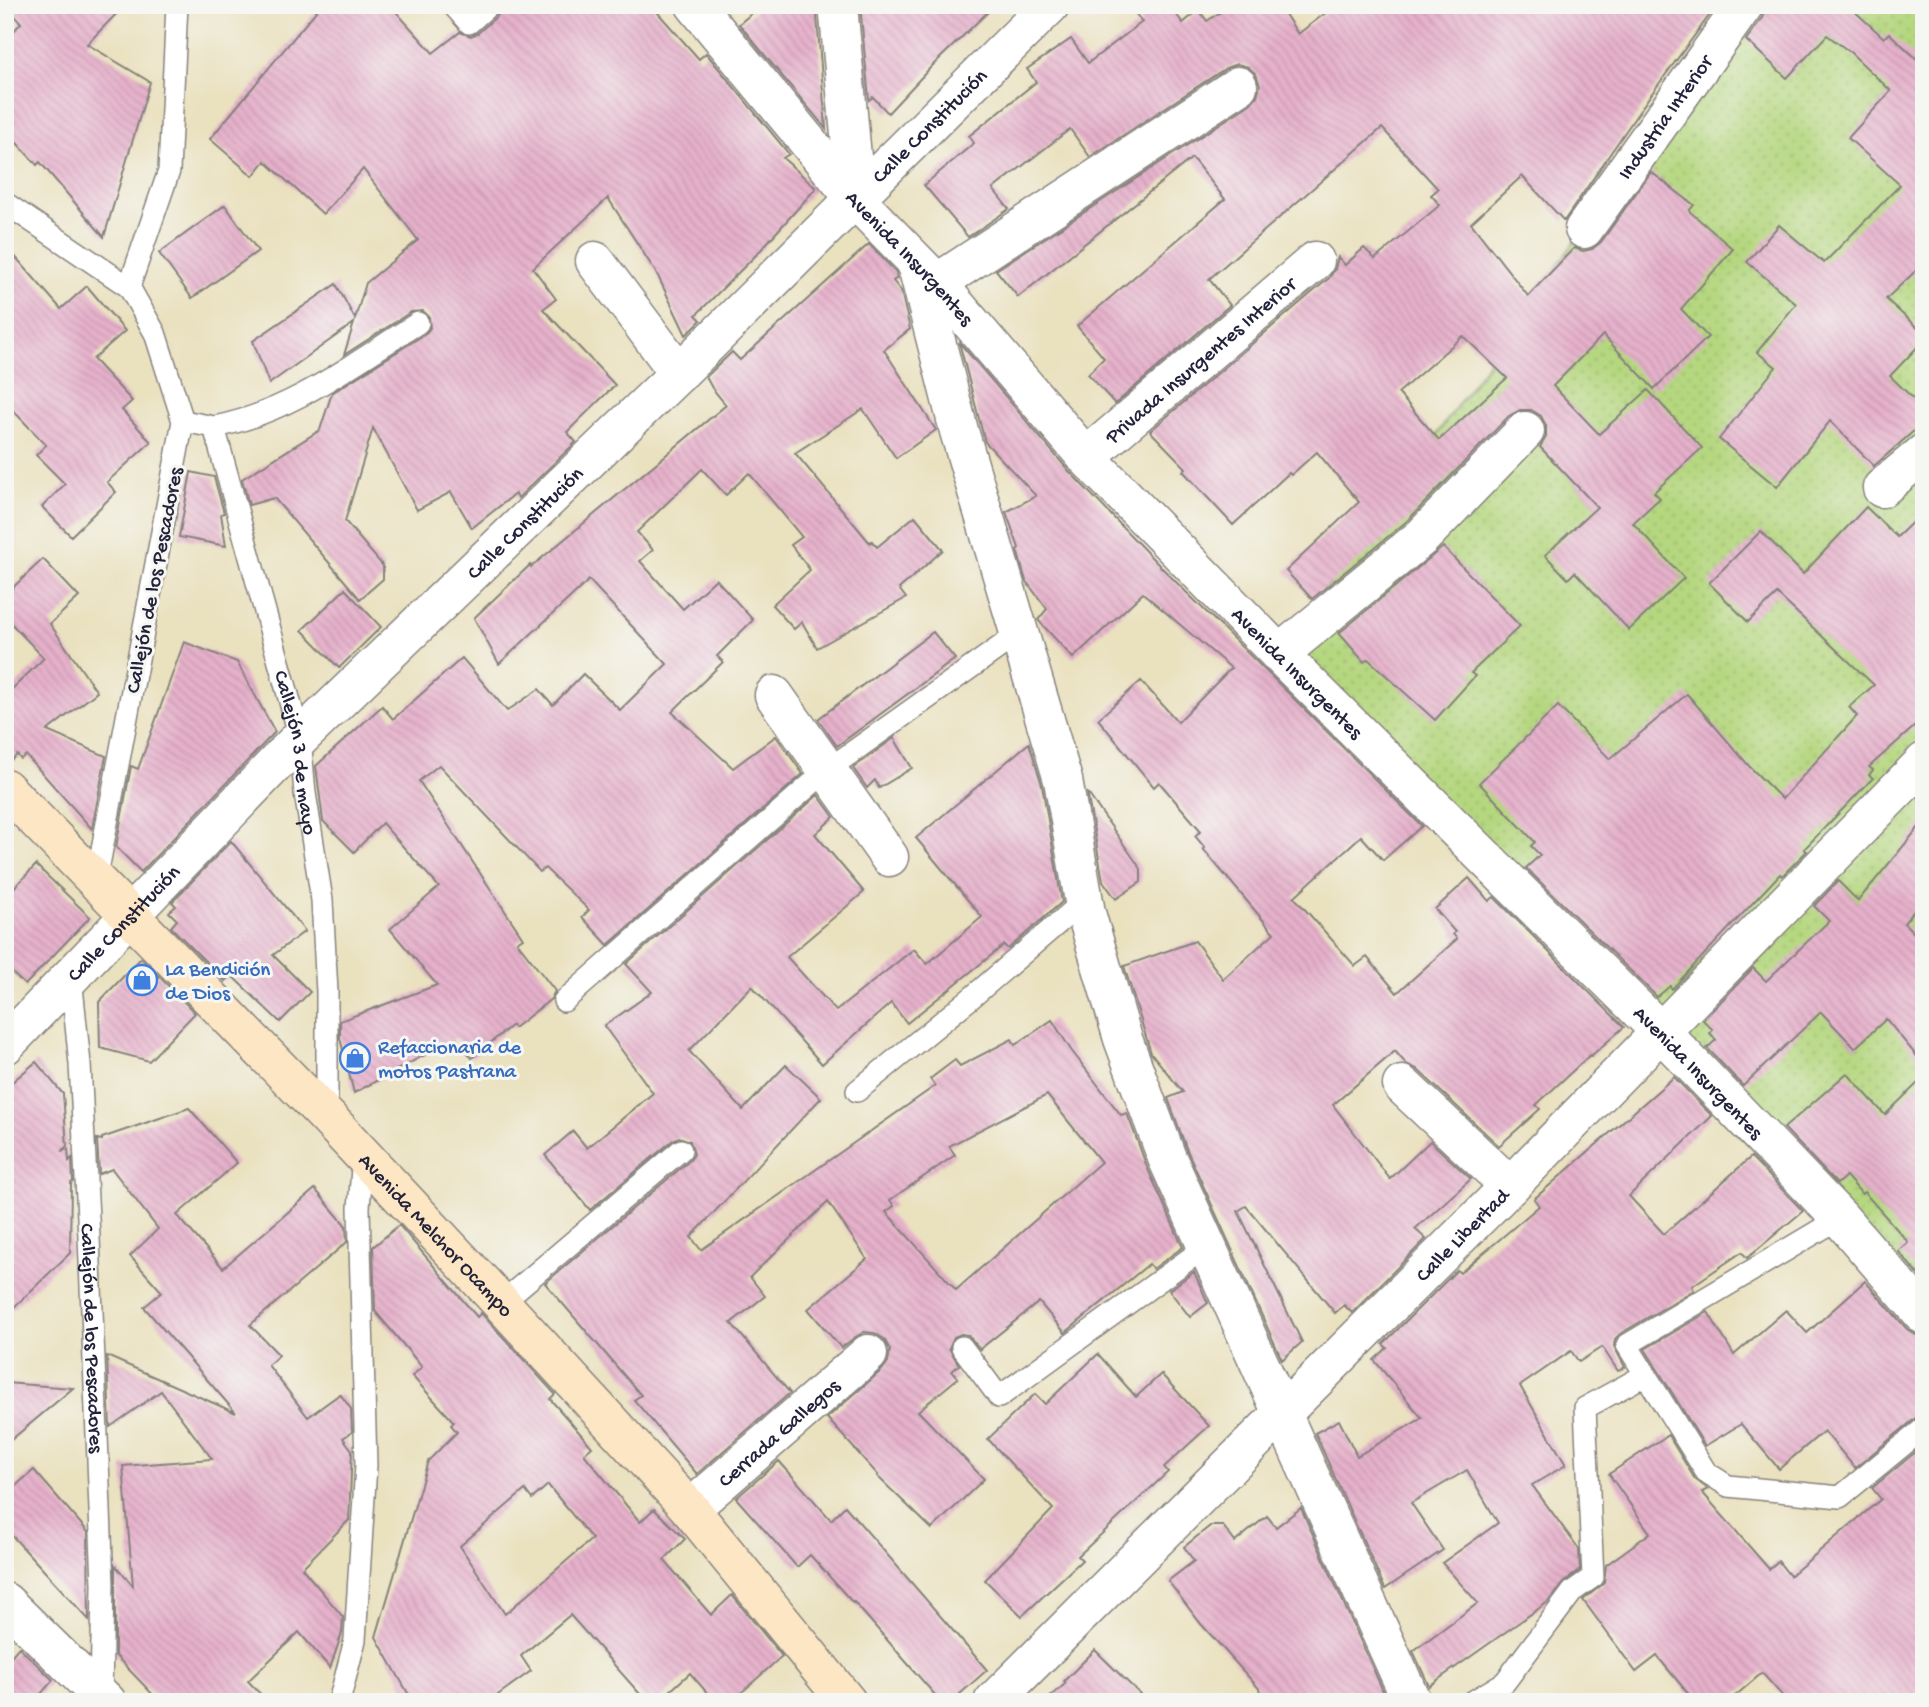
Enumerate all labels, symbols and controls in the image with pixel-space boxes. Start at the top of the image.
street label: Industria Interior [1614,50,1721,186]
street label: Calle Constitución [869,65,994,190]
street label: Avenida Insurgentes [838,187,978,333]
street label: Privada Insurgentes Interior [1101,273,1304,451]
street label: Calle Constitución [463,463,590,586]
street label: Callejón de los Pescadores [122,464,191,696]
street label: Avenida Insurgentes [1224,604,1367,747]
street label: Callejón 3 de mayo [266,668,321,837]
street label: Calle Constitución [64,861,187,988]
place label: La Bendición de Dios [165,959,270,1008]
shop icon: La Bendición de Dios [125,963,159,997]
street label: Avenida Insurgentes [1626,1002,1767,1147]
place label: Refaccionaria de motos Pastrana [378,1037,522,1086]
shop icon: Refaccionaria de motos Pastrana [338,1041,372,1075]
street label: Avenida Melchor Ocampo [351,1149,517,1324]
street label: Calle Libertad [1412,1184,1517,1289]
street label: Callejón de los Pescadores [72,1223,107,1455]
street label: Cerrada Gallegos [714,1374,848,1495]

